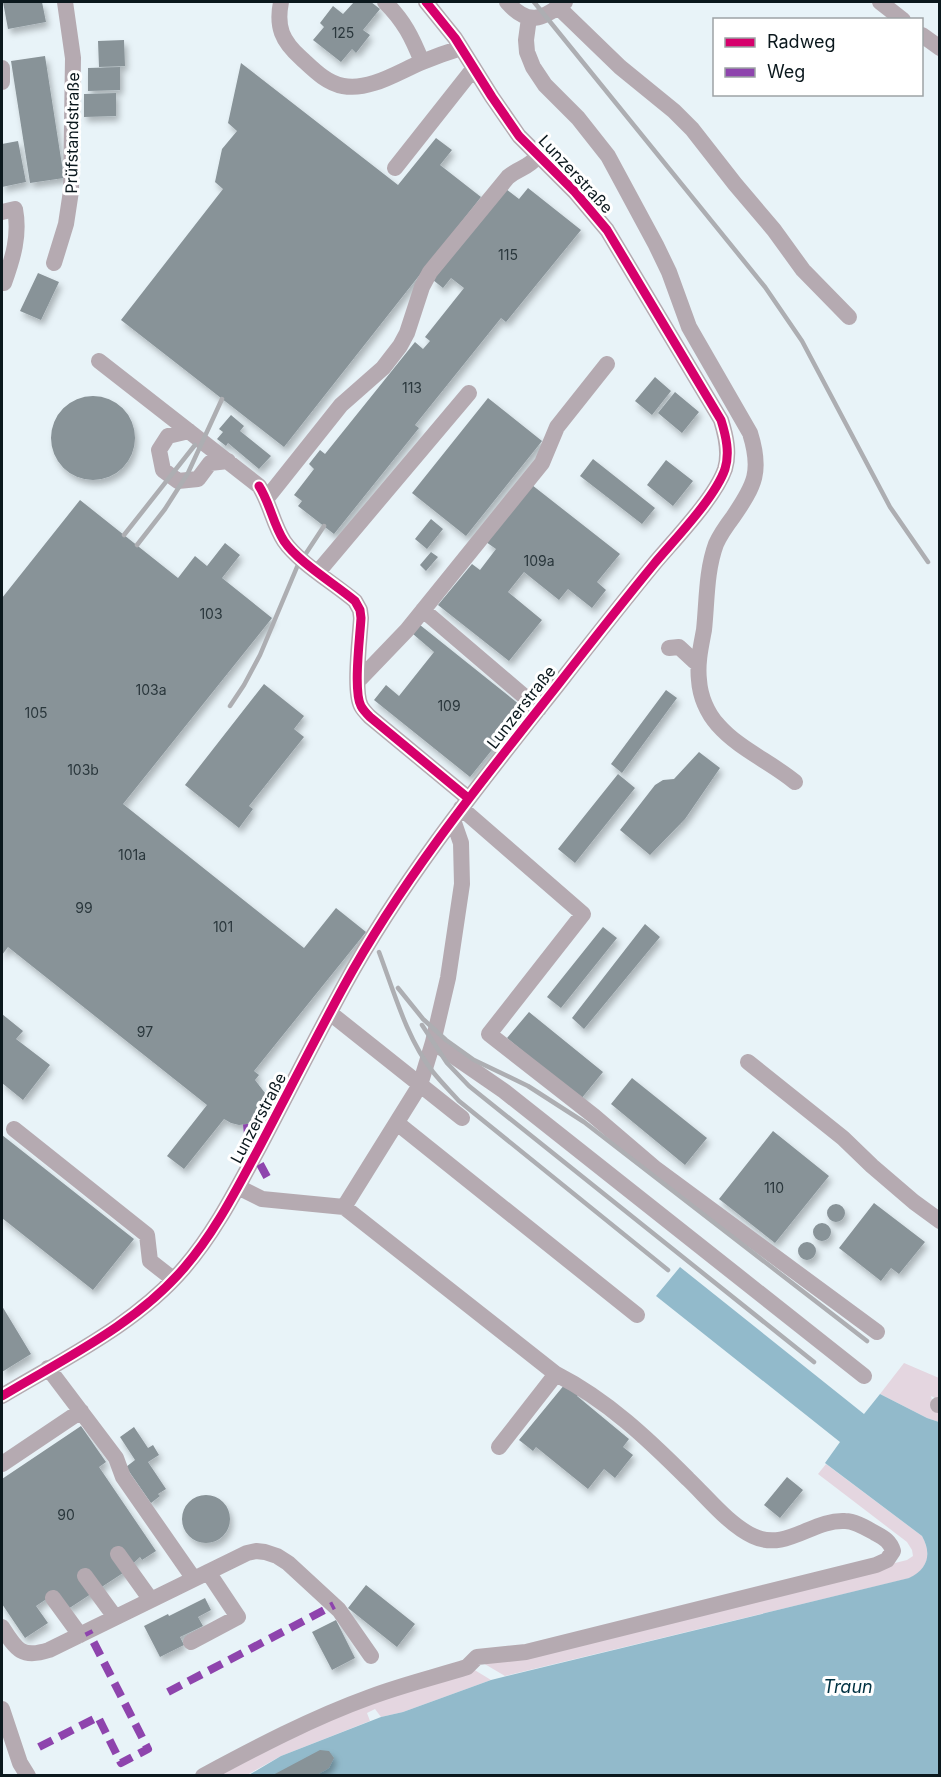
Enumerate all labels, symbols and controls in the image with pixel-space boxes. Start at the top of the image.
legend [713,18,923,96]
house number: 125 [332,24,354,41]
text: Radweg [767,31,836,52]
text: Weg [767,61,805,82]
street label: Prüfstandstraße [61,72,83,194]
street label: Lunzerstraße [535,131,617,217]
house number: 115 [498,246,518,263]
house number: 113 [402,379,422,396]
house number: 109a [523,552,555,569]
house number: 103 [199,605,223,622]
street label: Lunzerstraße [482,662,560,752]
house number: 103a [135,681,167,698]
house number: 109 [437,697,461,714]
house number: 105 [24,704,48,721]
house number: 103b [67,761,99,778]
house number: 101a [118,846,146,863]
house number: 99 [75,899,93,916]
house number: 101 [213,918,233,935]
house number: 97 [137,1023,153,1040]
street label: Lunzerstraße [226,1069,290,1167]
house number: 110 [764,1179,784,1196]
house number: 90 [57,1506,75,1523]
water label: Traun [823,1676,873,1697]

